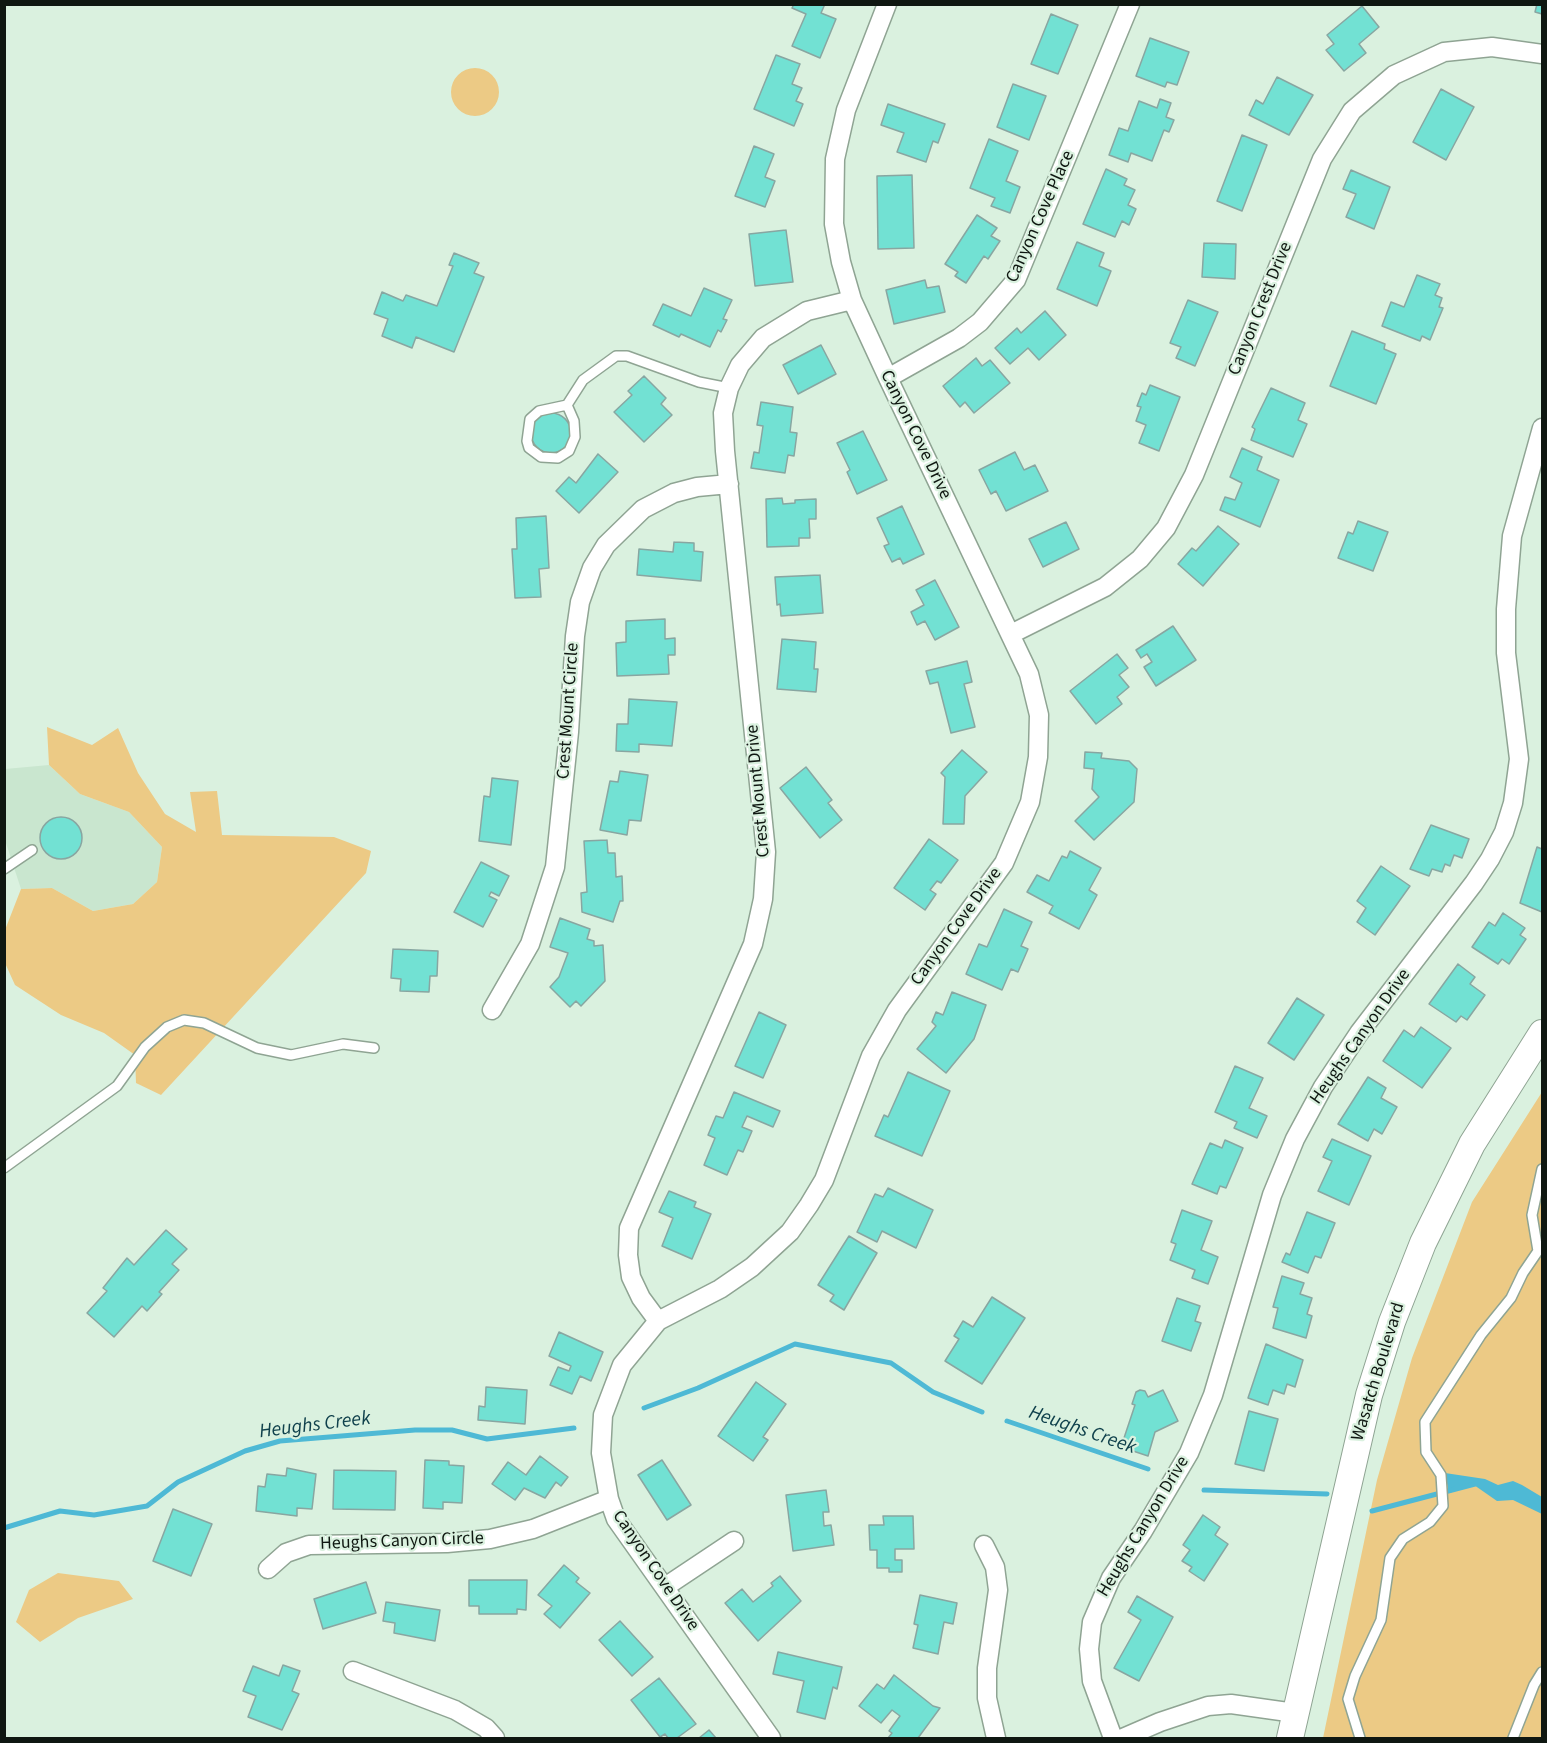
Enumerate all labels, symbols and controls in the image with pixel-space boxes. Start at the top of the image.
street label: Canyon Cove Place [1002,148,1080,286]
street label: Canyon Crest Drive [1224,239,1298,379]
street label: Canyon Cove Drive [874,367,956,503]
street label: Crest Mount Circle [553,642,585,780]
street label: Crest Mount Drive [742,724,776,858]
street label: Canyon Cove Drive [907,864,1007,990]
street label: Heughs Canyon Drive [1306,965,1416,1109]
street label: Wasatch Boulevard [1348,1300,1410,1444]
water label: Heughs Creek [1025,1401,1139,1461]
water label: Heughs Creek [258,1407,372,1445]
street label: Heughs Canyon Drive [1093,1453,1195,1601]
street label: Canyon Cove Drive [607,1507,703,1635]
street label: Heughs Canyon Circle [320,1528,484,1556]

